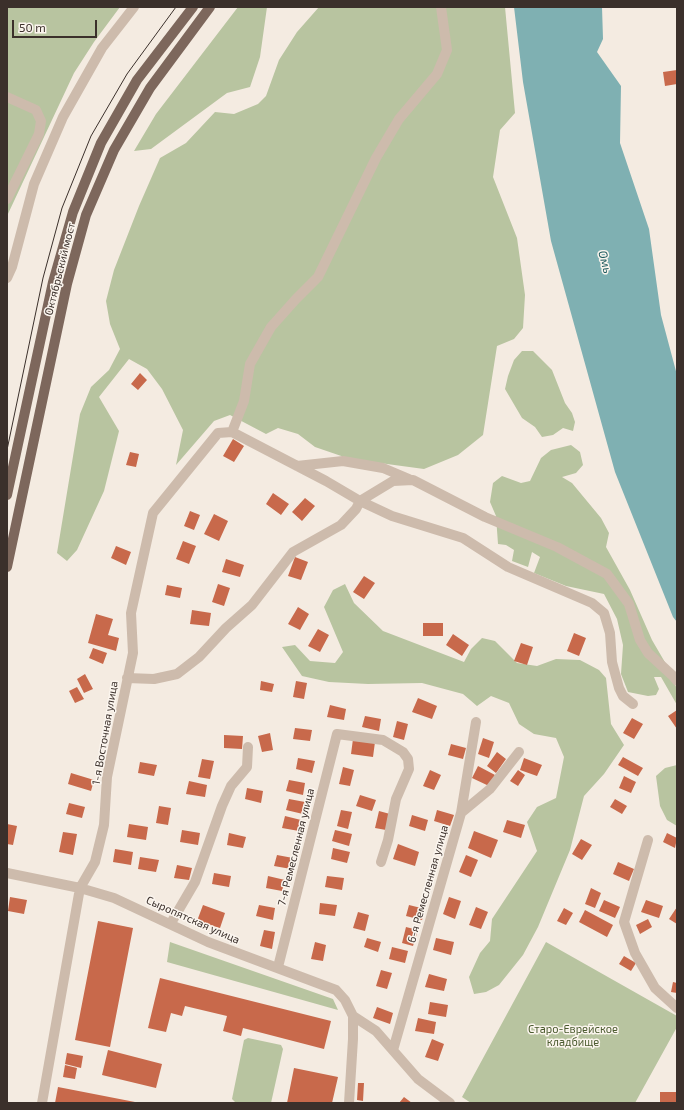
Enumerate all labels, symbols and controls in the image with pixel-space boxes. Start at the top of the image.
scale bar [14,12,99,38]
text: 50 m [19,20,46,34]
street label: Октябрьский мост [42,221,78,317]
water label: Омь [595,249,615,275]
street label: 1-я Восточная улица [89,680,121,786]
street label: 7-я Ремесленная улица [275,787,317,907]
street label: 6-я Ремесленная улица [405,824,451,944]
street label: Сыропятская улица [144,893,242,947]
park label: Старо-Еврейское кладбище [528,1022,618,1048]

